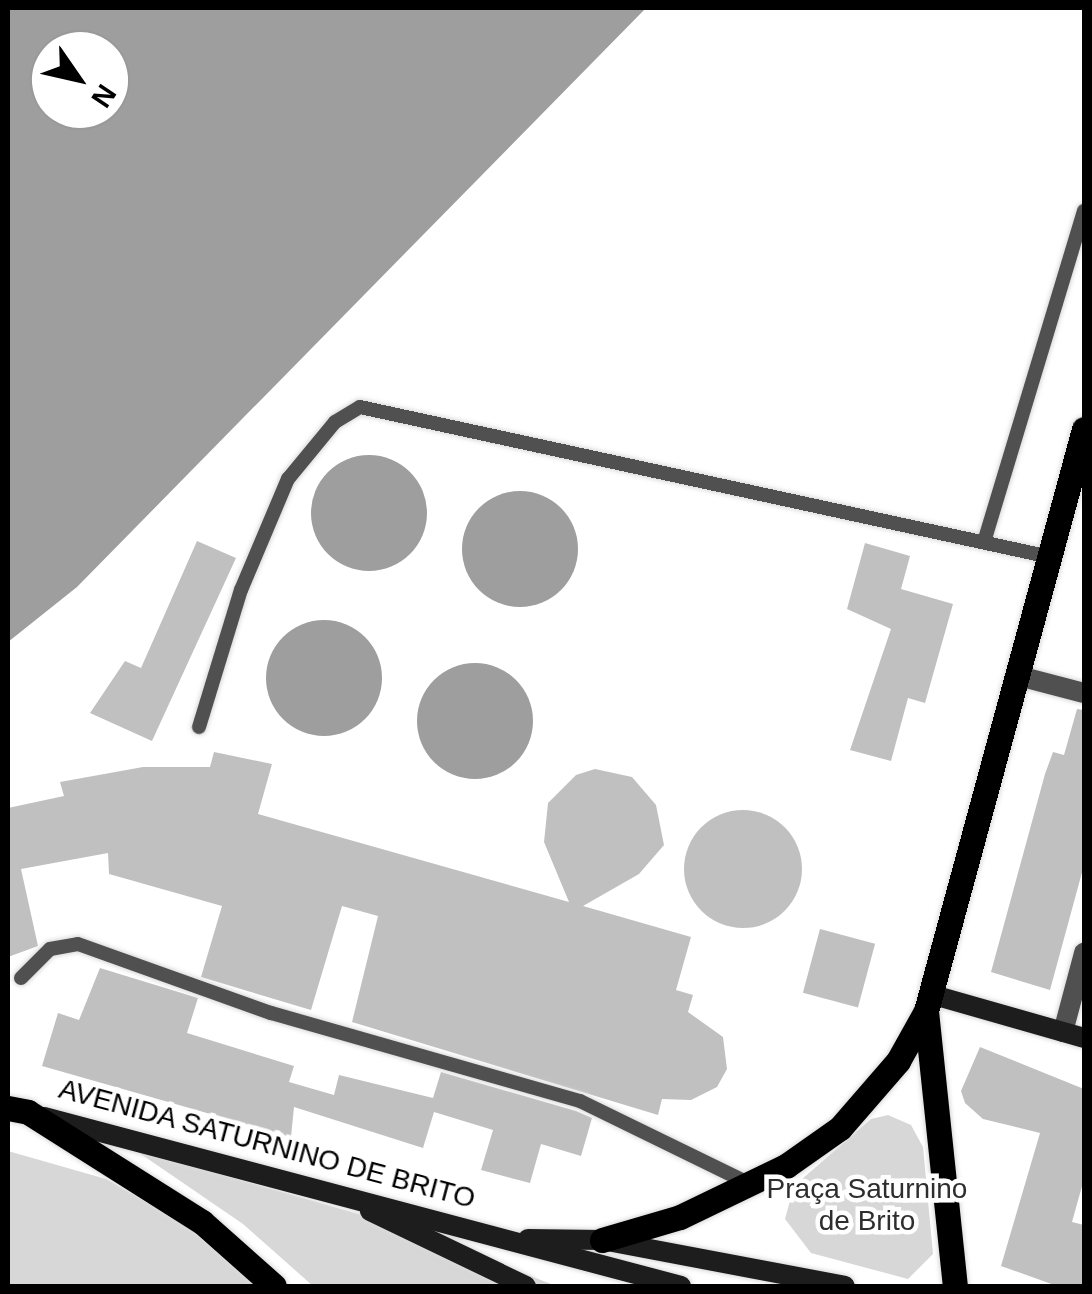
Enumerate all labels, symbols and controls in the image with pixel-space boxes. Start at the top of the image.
north arrow [30,30,130,130]
text: N [85,79,122,113]
street label: AVENIDA SATURNINO DE BRITO [55,1072,479,1216]
park label: Praça Saturnino de Brito [767,1172,967,1238]

